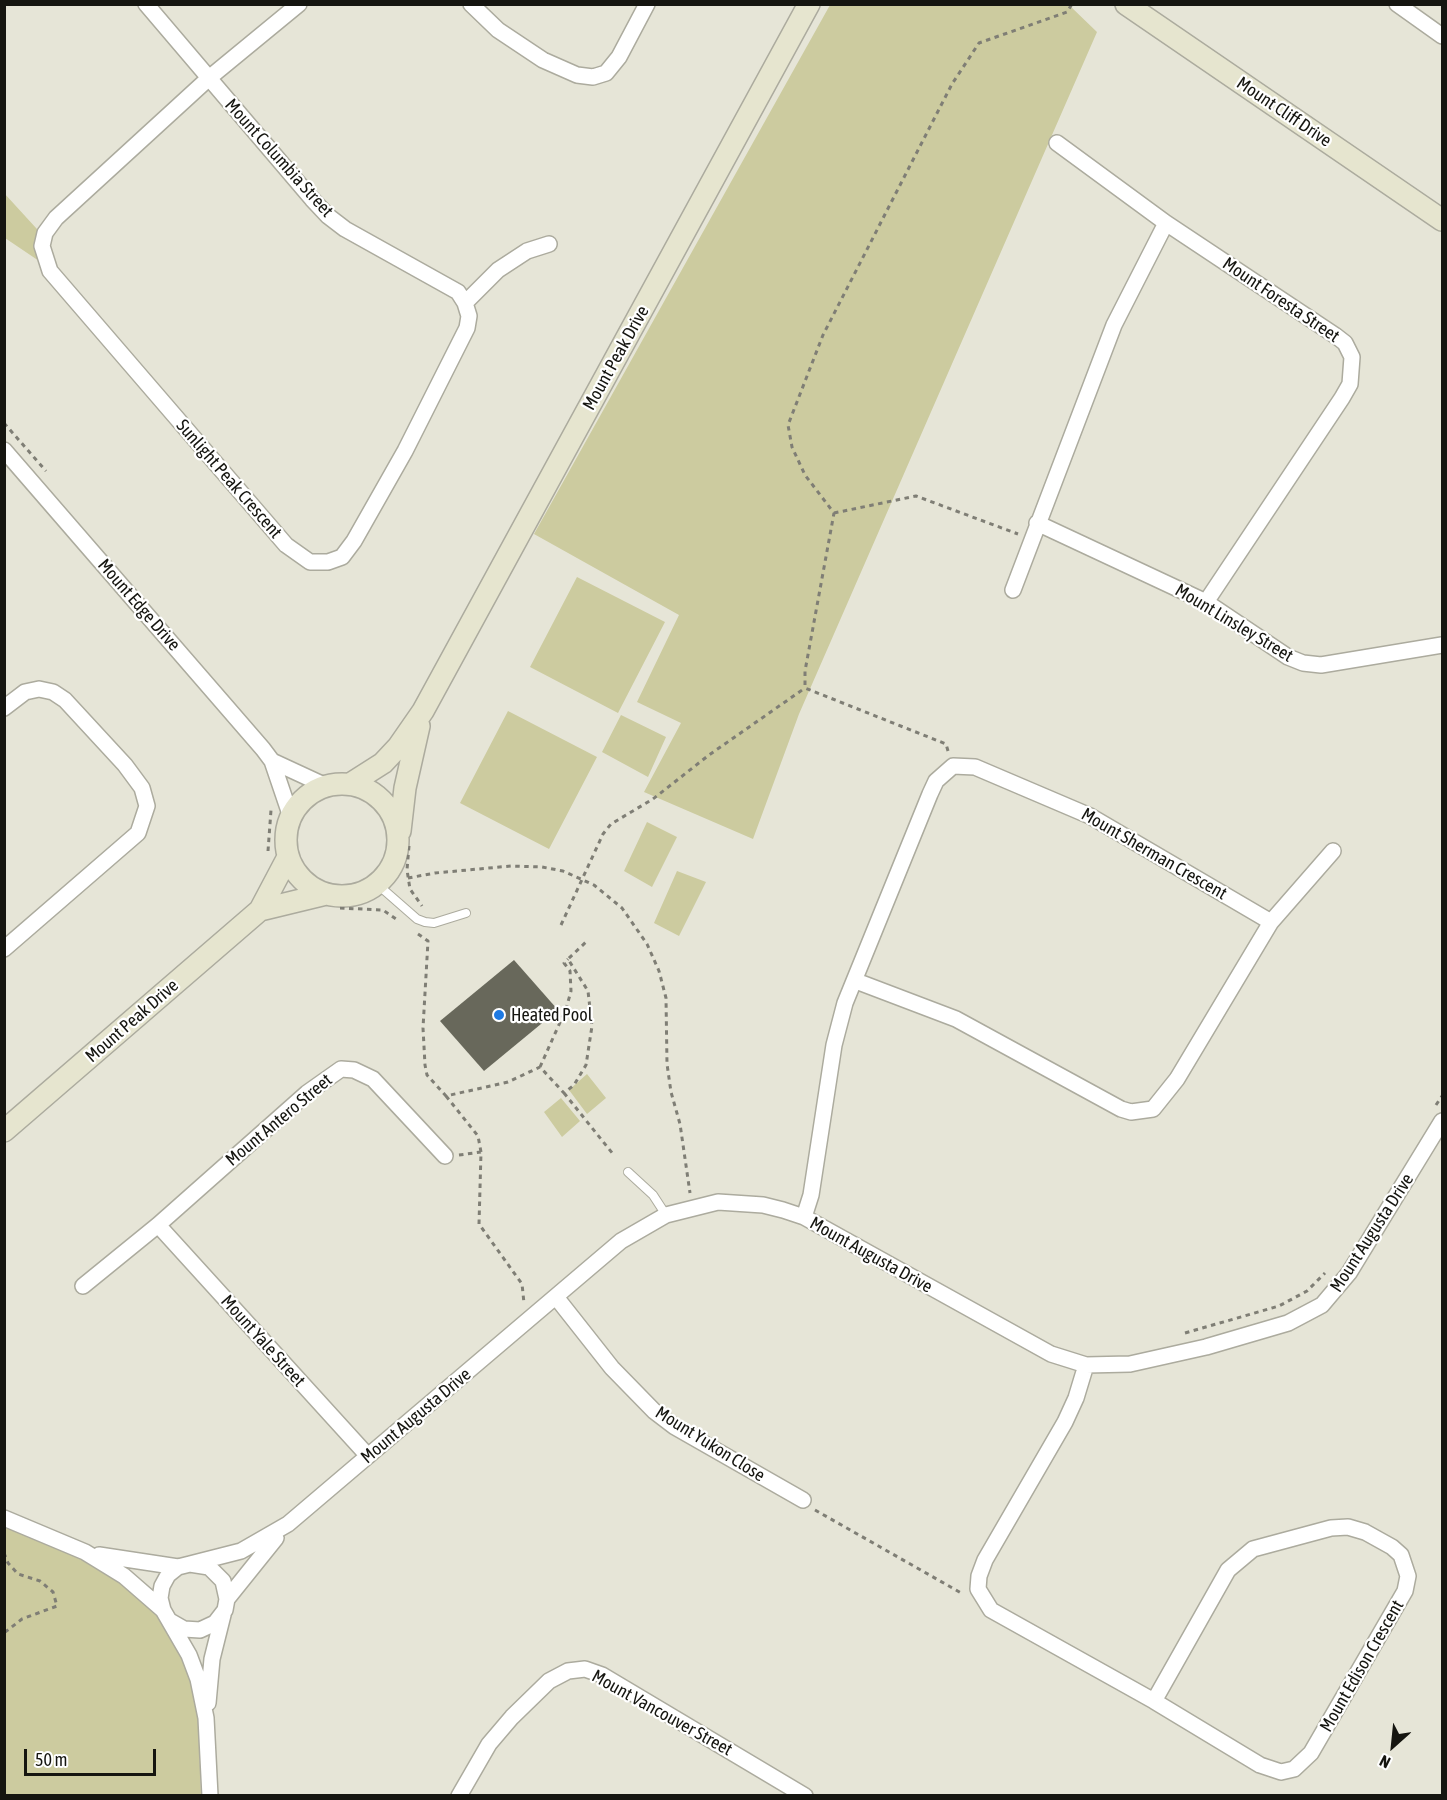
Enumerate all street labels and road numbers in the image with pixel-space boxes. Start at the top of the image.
street label: Mount Cliff Drive [1232,72,1336,152]
street label: Mount Columbia Street [220,94,338,222]
street label: Mount Foresta Street [1218,253,1344,347]
street label: Mount Peak Drive [578,302,654,414]
street label: Sunlight Peak Crescent [172,415,286,543]
street label: Mount Edge Drive [93,555,185,655]
street label: Mount Linsley Street [1171,579,1297,667]
street label: Mount Sherman Crescent [1077,804,1231,904]
street label: Mount Peak Drive [81,975,183,1067]
street label: Mount Antero Street [221,1069,337,1171]
street label: Mount Augusta Drive [1326,1170,1418,1296]
street label: Mount Augusta Drive [806,1212,936,1298]
street label: Mount Yale Street [216,1291,310,1391]
street label: Mount Augusta Drive [357,1364,475,1468]
street label: Mount Yukon Close [651,1402,769,1486]
street label: Mount Edison Crescent [1315,1596,1409,1736]
street label: Mount Vancouver Street [588,1665,736,1761]

